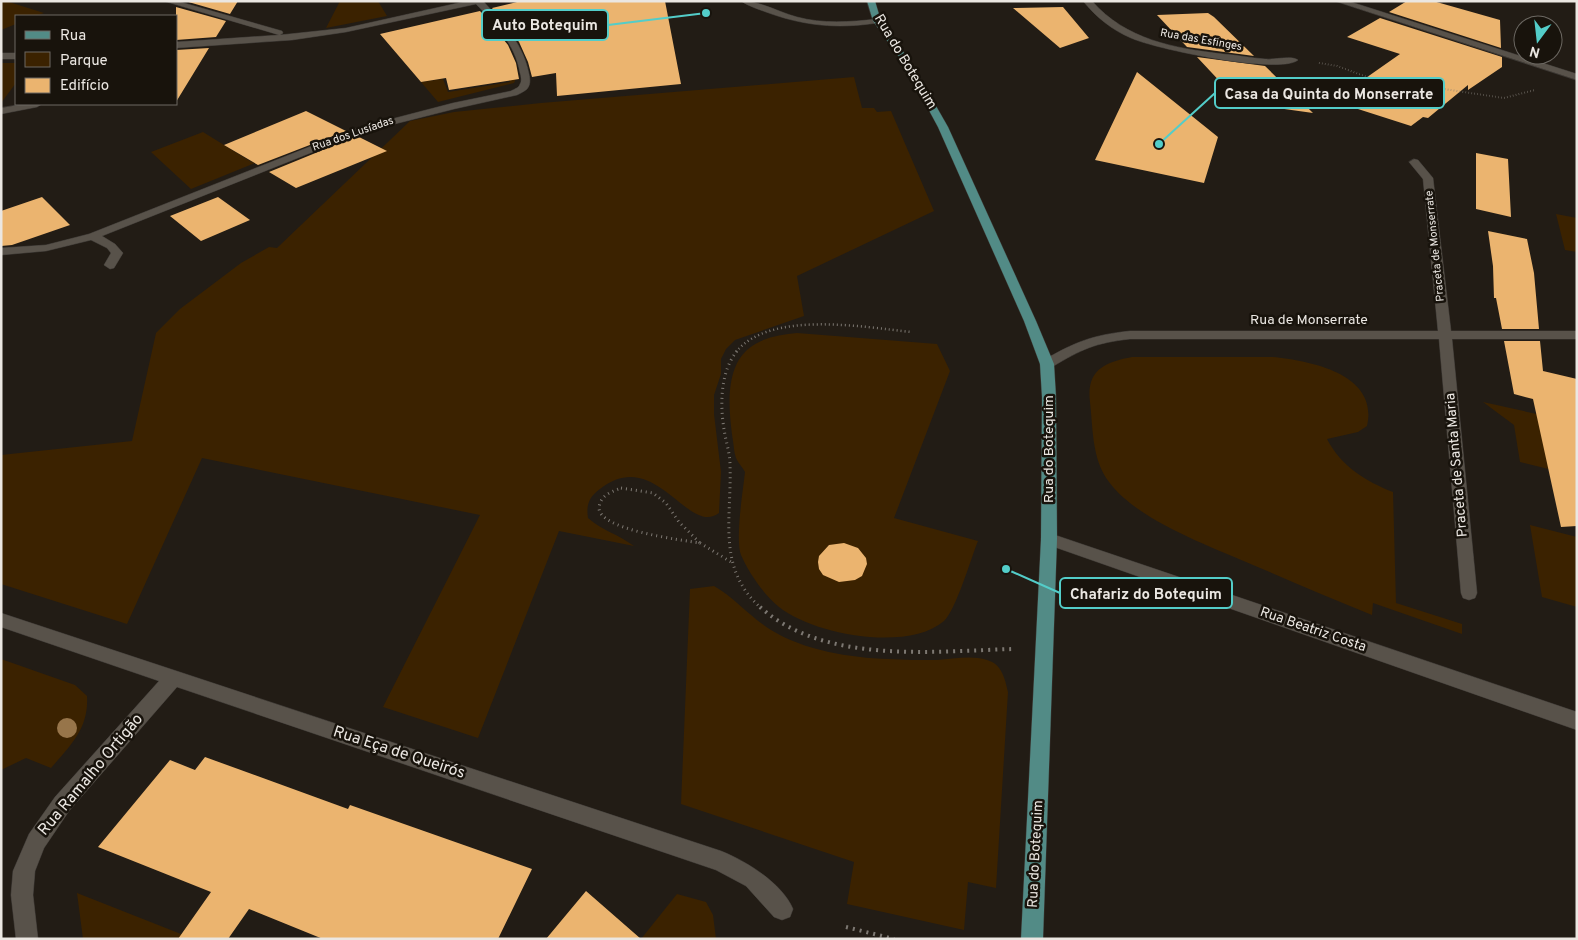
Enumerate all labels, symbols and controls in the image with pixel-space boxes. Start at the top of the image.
callout: Auto Botequim [482,10,608,40]
street label: Rua do Botequim [870,11,940,113]
legend [15,15,178,105]
north arrow [1513,15,1563,65]
text: Auto Botequim [492,17,598,36]
street label: Rua das Esfinges [1159,26,1243,54]
text: Rua [60,27,86,46]
text: N [1528,42,1542,61]
text: Parque [60,52,108,71]
text: Edifício [60,77,109,96]
callout: Casa da Quinta do Monserrate [1215,78,1444,108]
text: Casa da Quinta do Monserrate [1225,86,1433,105]
street label: Rua dos Lusíadas [310,114,396,154]
street label: Praceta de Monserrate [1422,190,1448,302]
street label: Rua de Monserrate [1250,312,1368,329]
street label: Praceta de Santa Maria [1442,392,1472,538]
street label: Rua do Botequim [1041,395,1058,503]
callout: Chafariz do Botequim [1060,578,1232,608]
text: Chafariz do Botequim [1070,586,1222,605]
street label: Rua Beatriz Costa [1258,604,1368,656]
street label: Rua Ramalho Ortigão [34,710,148,840]
street label: Rua Eça de Queirós [330,722,468,784]
street label: Rua do Botequim [1025,800,1047,908]

